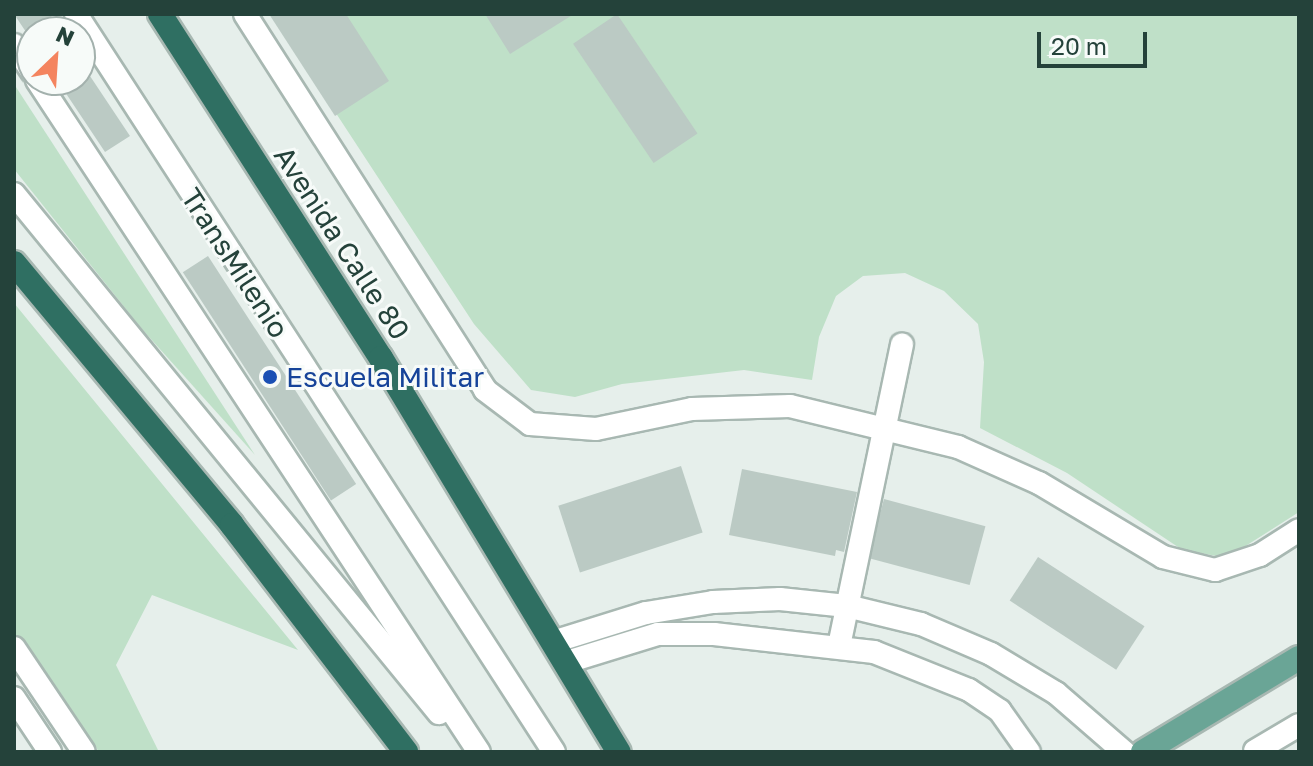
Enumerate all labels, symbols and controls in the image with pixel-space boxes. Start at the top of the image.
north arrow [16,16,96,96]
scale bar [1041,16,1151,66]
text: N [52,20,79,51]
text: 20 m [1051,31,1107,60]
street label: Avenida Calle 80 [267,140,417,346]
street label: TransMilenio [174,182,296,344]
place label: Escuela Militar [286,360,484,394]
marker: Escuela Militar [261,368,279,386]

